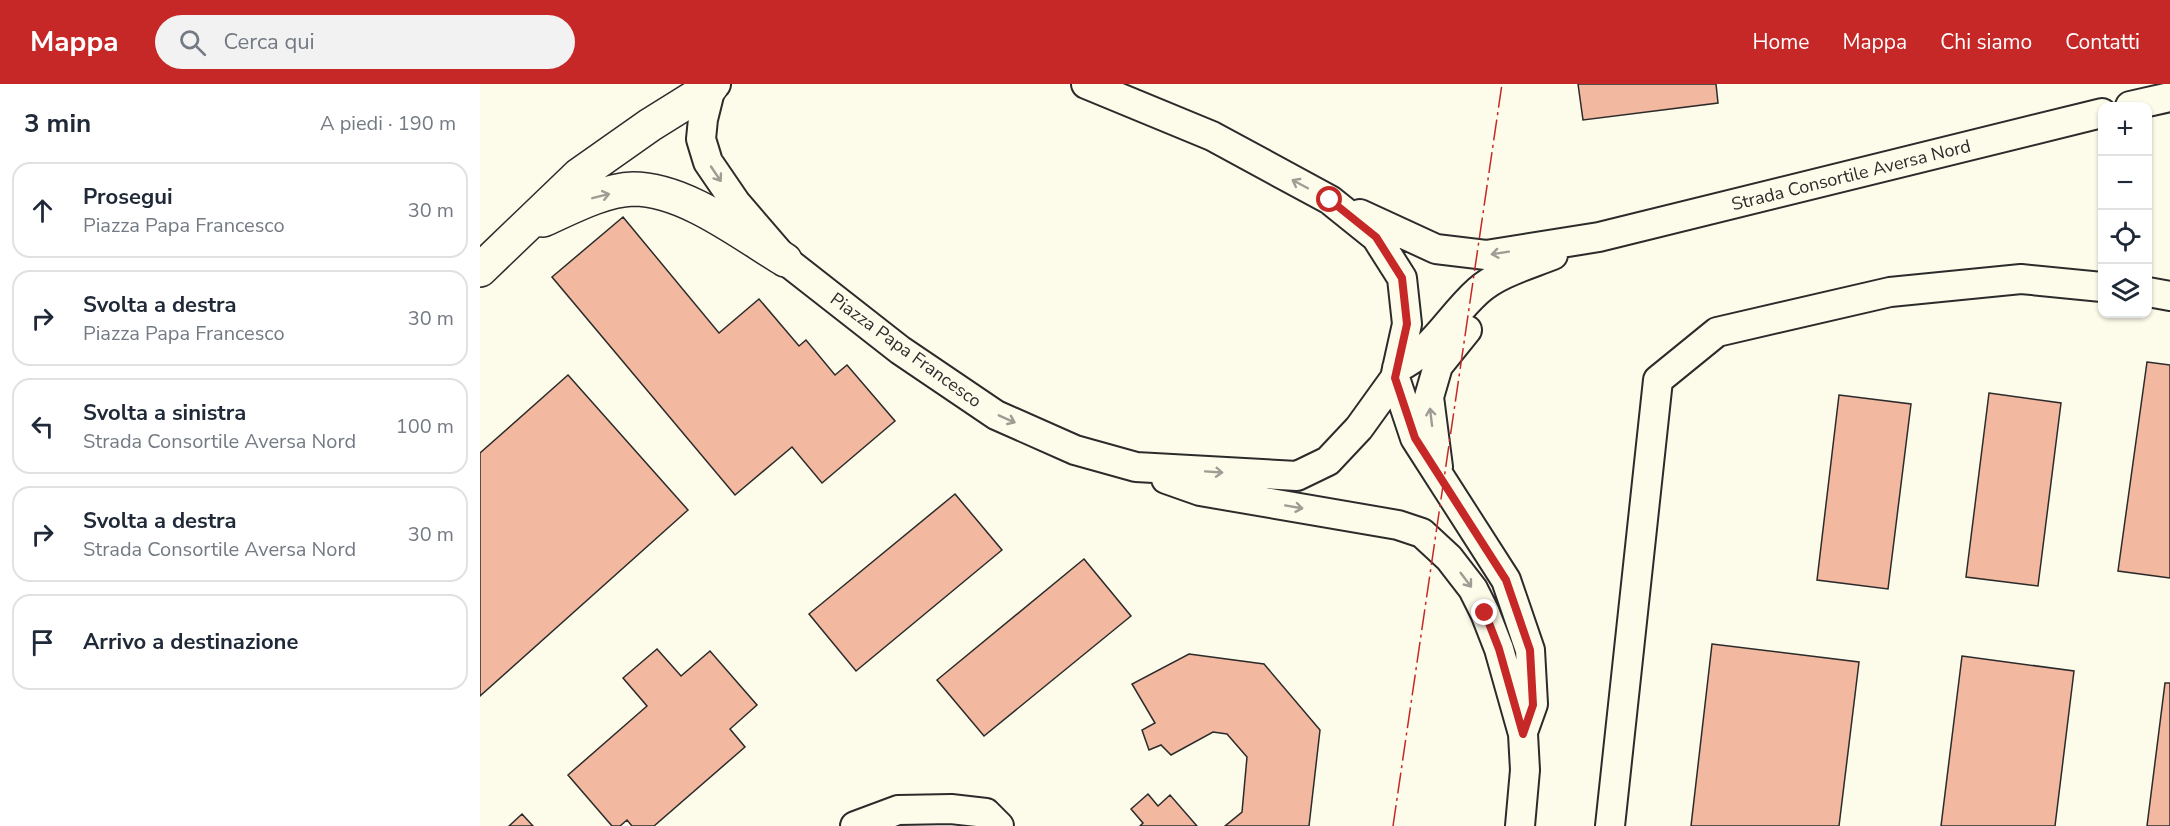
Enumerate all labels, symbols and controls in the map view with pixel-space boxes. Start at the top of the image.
search box [155,15,575,69]
text: Mappa [30,23,119,61]
icon: search [176,26,209,59]
text: Cerca qui [224,27,315,57]
text: Home [1753,28,1809,56]
text: Mappa [1842,28,1907,56]
text: Chi siamo [1940,28,2032,56]
text: Contatti [2065,28,2140,56]
map controls [2098,102,2152,318]
button: + [2098,102,2152,156]
text: 3 min [24,106,91,141]
text: A piedi · 190 m [320,110,456,137]
street label: Strada Consortile Aversa Nord [1729,134,1973,216]
button: − [2098,156,2152,210]
one-way arrow [710,165,722,182]
one-way arrow [1292,178,1309,190]
text: Prosegui [83,182,173,212]
route start [1316,186,1342,212]
one-way arrow [591,190,610,202]
icon: ahead [26,194,59,227]
text: 30 m [408,197,454,224]
button: locate [2098,210,2152,264]
text: Piazza Papa Francesco [83,212,285,239]
one-way arrow [1490,247,1510,258]
button: layers [2098,264,2152,318]
street label: Piazza Papa Francesco [826,287,986,413]
text: Svolta a destra [83,290,237,320]
icon: right [26,302,59,335]
text: 30 m [408,305,454,332]
text: Piazza Papa Francesco [83,320,285,347]
text: Svolta a sinistra [83,398,246,428]
one-way arrow [1426,407,1437,427]
icon: left [26,410,59,443]
text: 100 m [396,413,454,440]
one-way arrow [997,414,1015,426]
text: Strada Consortile Aversa Nord [83,428,356,455]
one-way arrow [1203,467,1223,478]
one-way arrow [1284,502,1304,513]
text: Svolta a destra [83,506,237,536]
icon: right [26,518,59,551]
text: 30 m [408,521,454,548]
text: Strada Consortile Aversa Nord [83,536,356,563]
one-way arrow [1459,572,1472,588]
route end [1471,599,1497,625]
icon: arrive [26,626,59,659]
text: Arrivo a destinazione [83,627,298,657]

